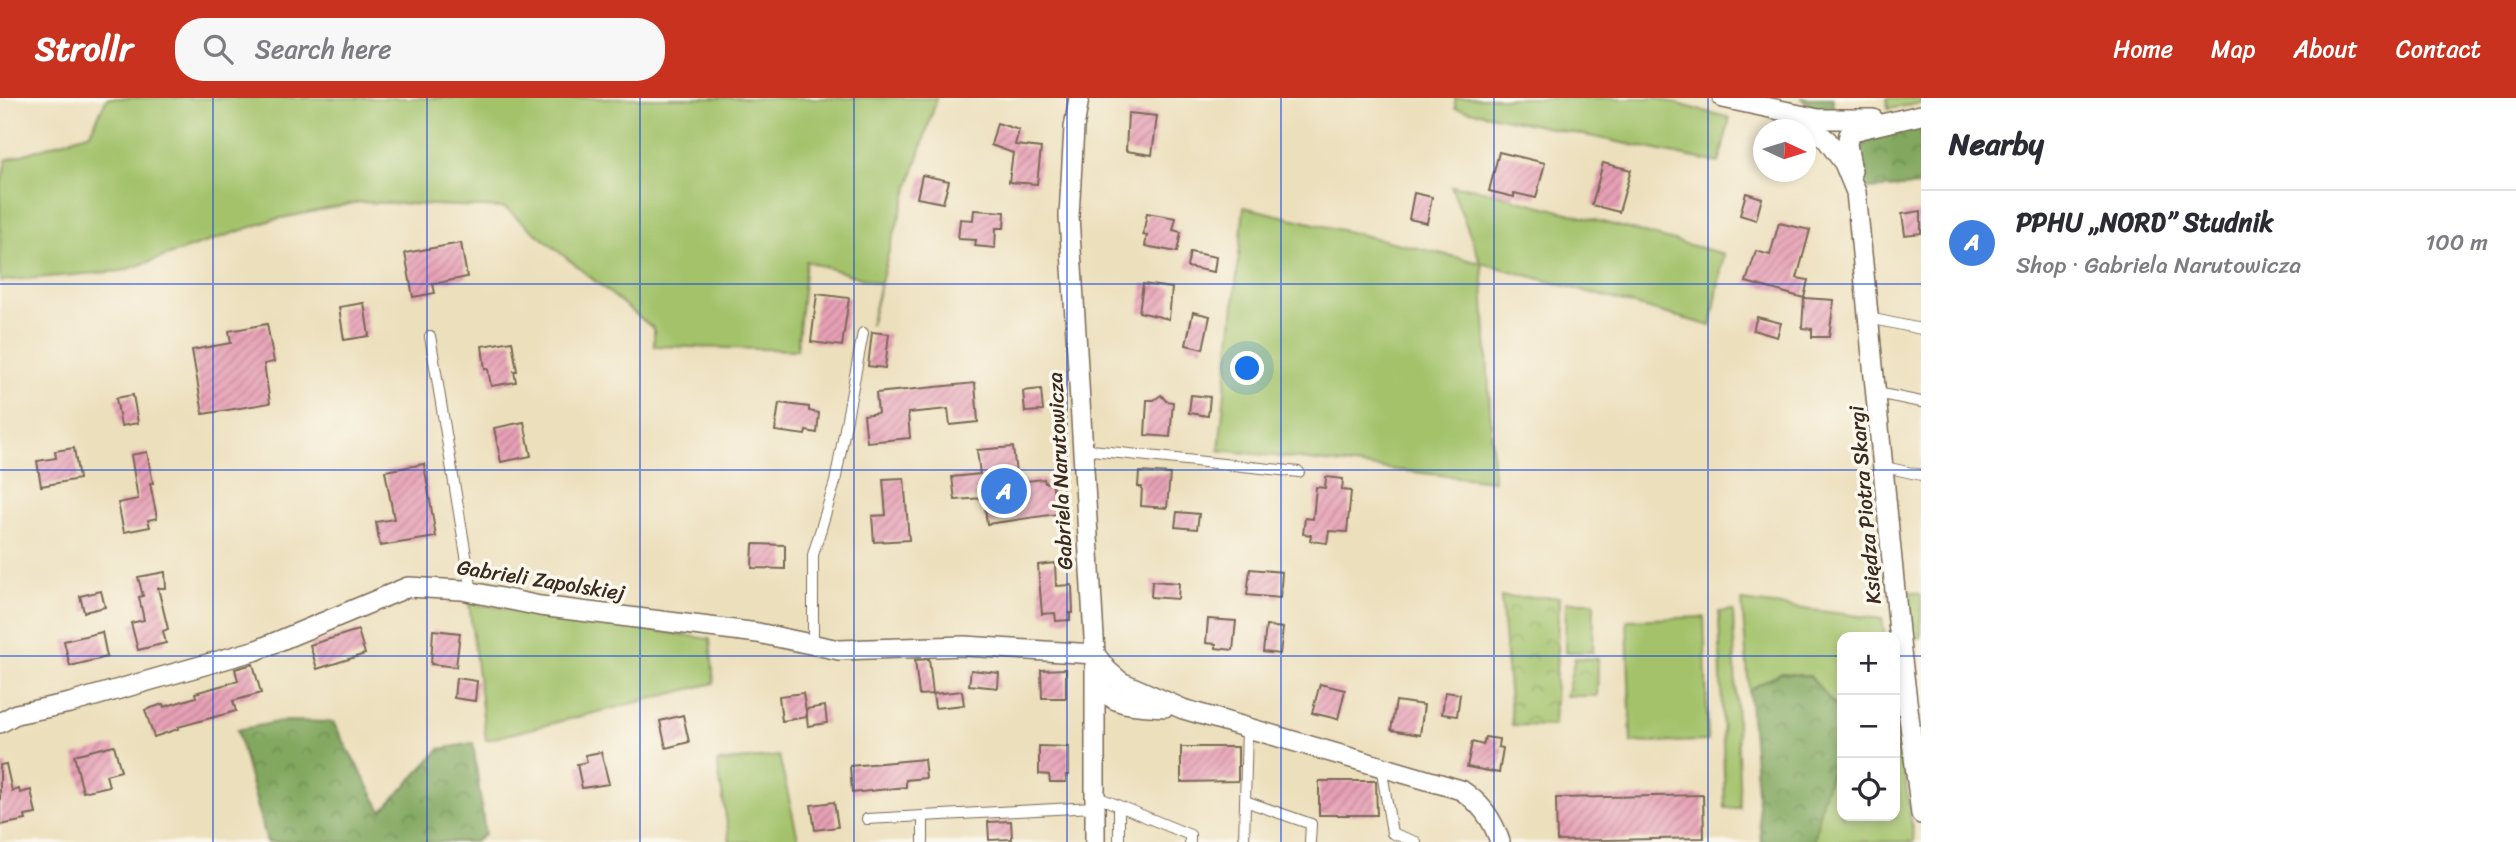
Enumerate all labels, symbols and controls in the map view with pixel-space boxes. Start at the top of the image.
search box [175,18,665,81]
text: Strollr [35,20,133,78]
text: Search here [255,26,392,72]
text: Home [2113,28,2173,70]
text: Map [2211,28,2255,70]
text: About [2293,28,2358,70]
text: Contact [2396,28,2481,70]
icon: search [199,30,237,68]
text: Nearby [1949,117,2044,171]
north arrow [1753,119,1816,182]
text: PPHU „NORD” Studnik [2016,199,2273,245]
text: A [1964,222,1980,263]
text: 100 m [2425,222,2488,263]
text: Shop · Gabriela Narutowicza [2016,245,2301,286]
your location [1230,351,1264,385]
street label: Gabriela Narutowicza [1036,371,1084,571]
street label: Księdza Piotra Skargi [1837,403,1893,606]
pin: A [981,465,1027,517]
street label: Gabrieli Zapolskiej [454,548,628,612]
map controls [1837,632,1900,821]
button: + [1837,632,1900,695]
button: − [1837,695,1900,758]
button: locate [1837,758,1900,821]

